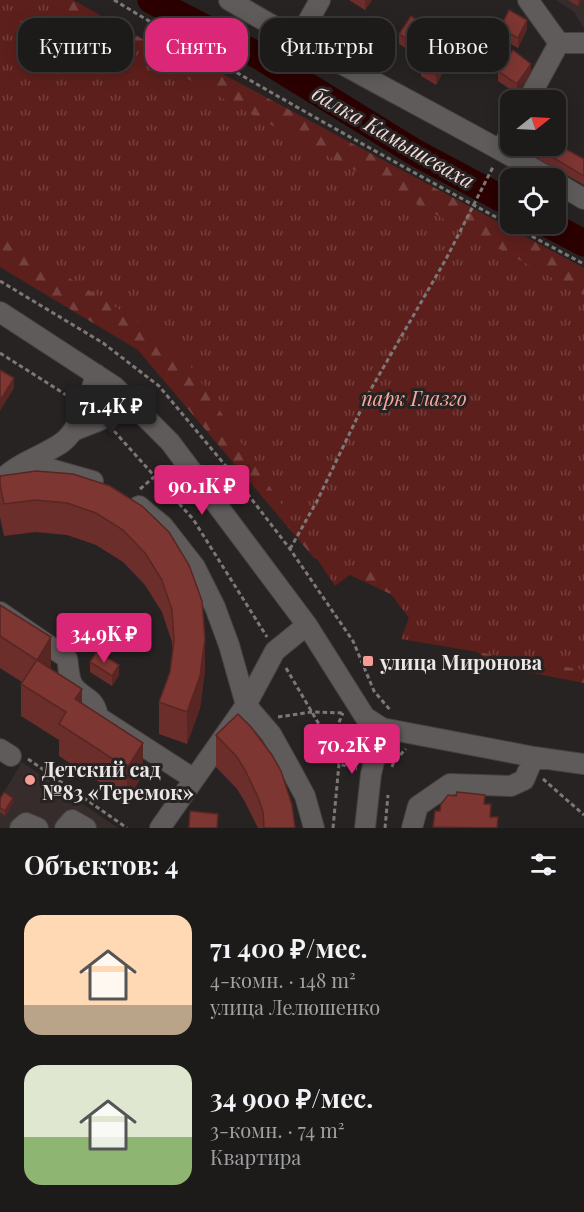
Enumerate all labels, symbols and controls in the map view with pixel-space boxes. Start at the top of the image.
chip: Купить [18,18,133,72]
chip: Снять [145,18,248,72]
chip: Фильтры [260,18,395,72]
chip: Новое [407,18,509,72]
water label: балка Камышеваха [308,78,480,194]
north arrow [500,90,566,156]
map controls [500,90,566,234]
button: locate [500,168,566,234]
park label: парк Глазго [361,384,467,411]
pin: 71.4K ₽ [56,385,166,436]
text: 71.4K ₽ [79,391,143,418]
pin: 90.1K ₽ [147,465,257,516]
text: 90.1K ₽ [168,471,236,498]
pin: 34.9K ₽ [49,613,159,664]
text: 34.9K ₽ [70,619,138,646]
place label: улица Миронова [379,648,543,675]
marker: улица Миронова [361,654,375,668]
pin: 70.2K ₽ [297,724,407,775]
text: 70.2K ₽ [318,730,386,757]
place label: Детский сад №83 «Теремок» [42,755,194,805]
marker: Детский сад №83 «Теремок» [23,773,37,787]
text: Объектов: 4 [24,847,178,882]
icon: filters [527,848,560,881]
text: 71 400 ₽/мес. [210,930,368,965]
icon: home [72,939,144,1011]
text: 4-комн. · 148 m² [210,966,356,993]
text: улица Лелюшенко [210,993,380,1020]
text: 34 900 ₽/мес. [210,1080,373,1115]
icon: home [72,1089,144,1161]
text: 3-комн. · 74 m² [210,1116,345,1143]
text: Квартира [210,1143,301,1170]

